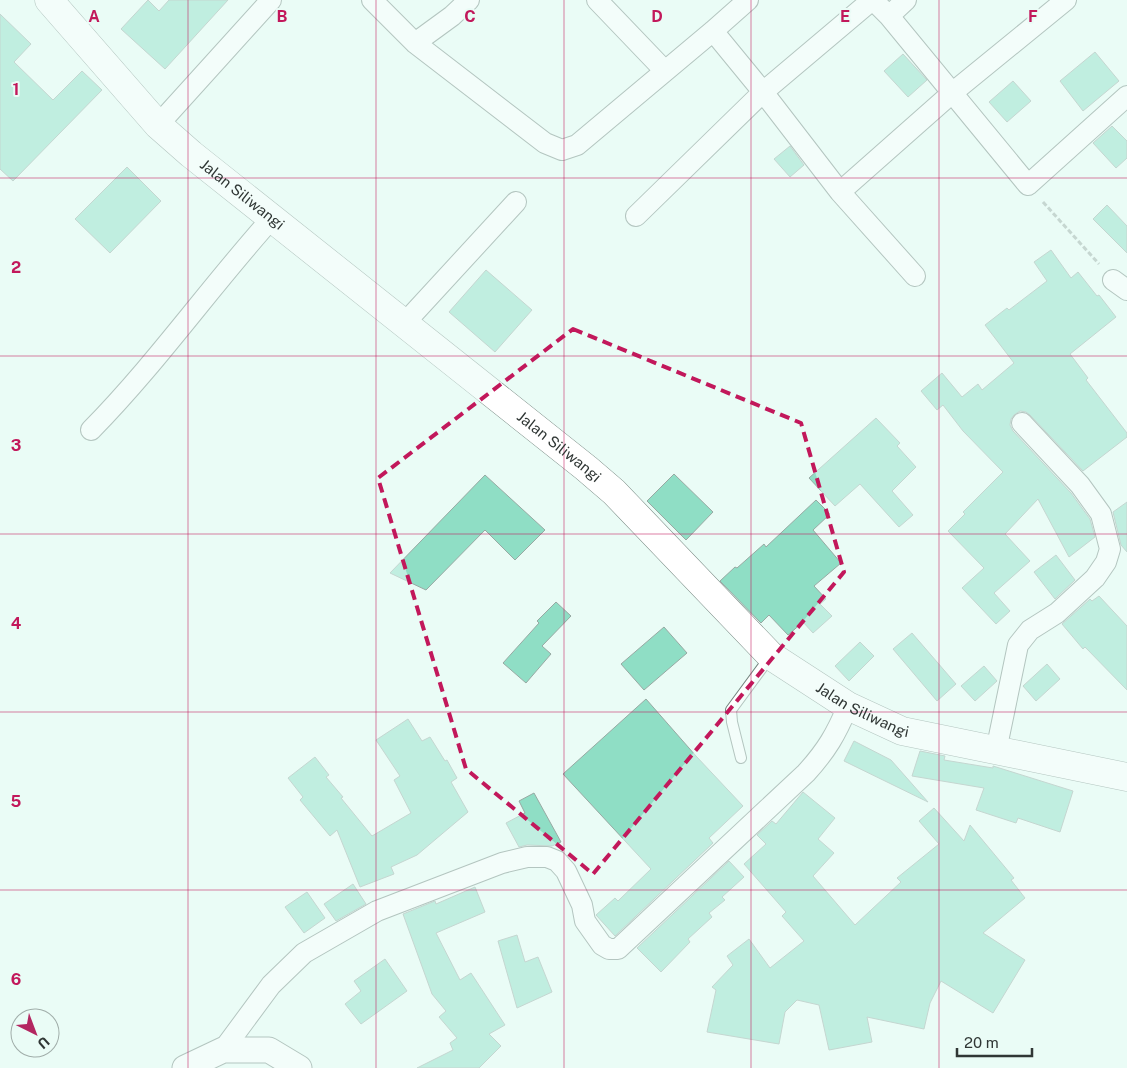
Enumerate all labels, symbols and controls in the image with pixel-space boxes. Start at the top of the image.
text: A [88,7,100,26]
text: B [277,7,288,26]
text: C [464,7,476,26]
text: D [651,7,663,26]
text: E [840,7,850,26]
text: F [1028,7,1038,26]
text: 1 [13,80,19,99]
street label: Jalan Siliwangi [197,156,288,233]
text: 2 [11,258,21,277]
street label: Jalan Siliwangi [514,408,605,485]
text: 3 [11,436,21,455]
text: 4 [11,614,22,633]
street label: Jalan Siliwangi [813,679,910,740]
text: 5 [11,792,22,811]
text: 6 [11,970,21,989]
north arrow [10,1008,60,1058]
scale bar [957,1026,1032,1058]
text: U [35,1033,53,1052]
text: 20 m [964,1034,999,1051]

